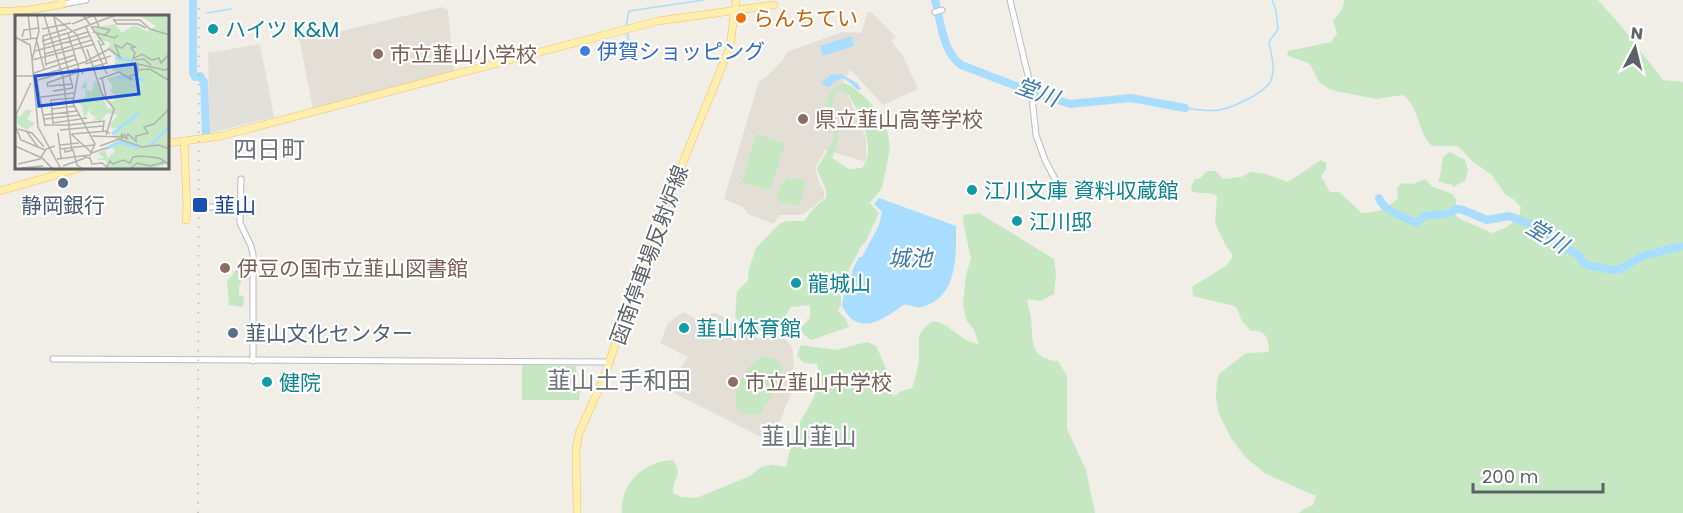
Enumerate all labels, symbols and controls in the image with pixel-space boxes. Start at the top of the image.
place label: らんちてい [753,4,858,33]
marker: らんちてい [734,11,748,25]
inset map [15,15,170,170]
place label: ハイツ K&M [225,15,339,44]
north arrow [1605,18,1665,78]
text: N [1629,21,1644,46]
marker: ハイツ K&M [206,22,220,36]
place label: 伊賀ショッピング [597,37,765,66]
place label: 市立韮山小学校 [390,40,537,69]
marker: 伊賀ショッピング [578,44,592,58]
marker: 市立韮山小学校 [371,47,385,61]
water label: 堂川 [1011,70,1065,115]
place label: 県立韮山高等学校 [815,105,983,134]
marker: 県立韮山高等学校 [796,112,810,126]
district label: 四日町 [233,133,305,166]
street label: 函南停車場反射炉線 [603,161,695,349]
marker: 静岡銀行 [56,176,70,190]
place label: 江川文庫 資料収蔵館 [984,176,1179,205]
marker: 江川文庫 資料収蔵館 [965,183,979,197]
place label: 静岡銀行 [21,191,105,220]
place label: 韮山 [214,191,256,220]
marker: 韮山 [191,196,209,214]
place label: 江川邸 [1029,207,1092,236]
water label: 堂川 [1520,211,1576,262]
marker: 江川邸 [1010,214,1024,228]
water label: 城池 [888,243,934,274]
place label: 伊豆の国市立韮山図書館 [237,254,468,283]
marker: 伊豆の国市立韮山図書館 [218,261,232,275]
place label: 龍城山 [808,269,871,298]
marker: 龍城山 [789,276,803,290]
place label: 韮山体育館 [696,314,801,343]
place label: 韮山文化センター [245,319,413,348]
marker: 韮山体育館 [677,321,691,335]
marker: 韮山文化センター [226,326,240,340]
district label: 韮山土手和田 [547,364,691,397]
place label: 健院 [279,368,321,397]
place label: 市立韮山中学校 [745,368,892,397]
marker: 健院 [260,375,274,389]
marker: 市立韮山中学校 [726,375,740,389]
district label: 韮山韮山 [761,420,857,453]
scale bar [1473,456,1604,494]
text: 200 m [1482,464,1538,489]

